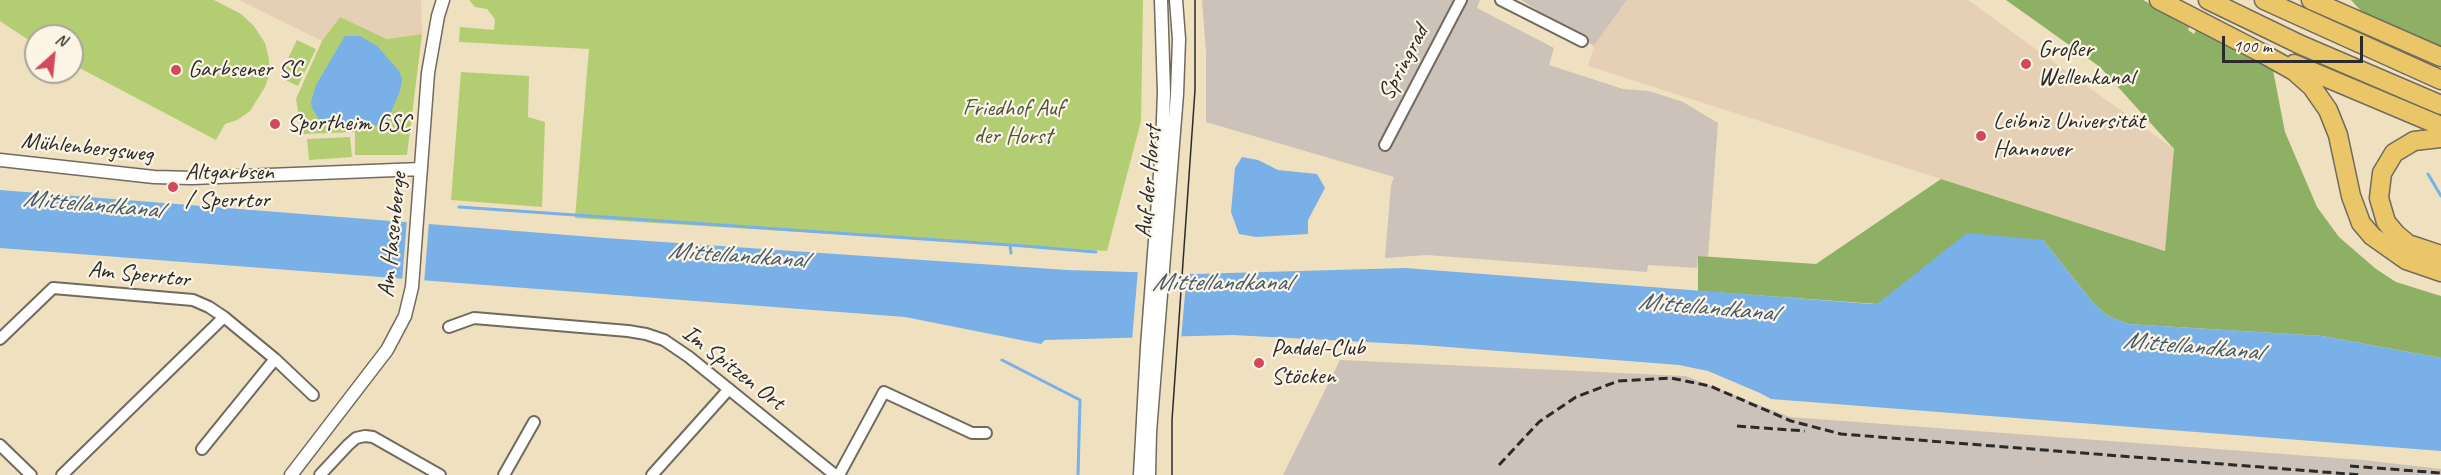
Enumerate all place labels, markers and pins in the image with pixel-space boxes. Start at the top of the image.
place label: Großer Wellenkanal [2038,36,2134,92]
place label: Garbsener SC [188,56,302,84]
marker: Großer Wellenkanal [2019,57,2033,71]
marker: Garbsener SC [169,63,183,77]
place label: Leibniz Universität Hannover [1993,108,2145,164]
place label: Sportheim GSC [287,110,411,138]
marker: Sportheim GSC [268,117,282,131]
marker: Leibniz Universität Hannover [1974,129,1988,143]
place label: Altgarbsen / Sperrtor [185,159,274,215]
marker: Altgarbsen / Sperrtor [166,180,180,194]
place label: Paddel-Club Stöcken [1271,335,1365,391]
marker: Paddel-Club Stöcken [1252,356,1266,370]

